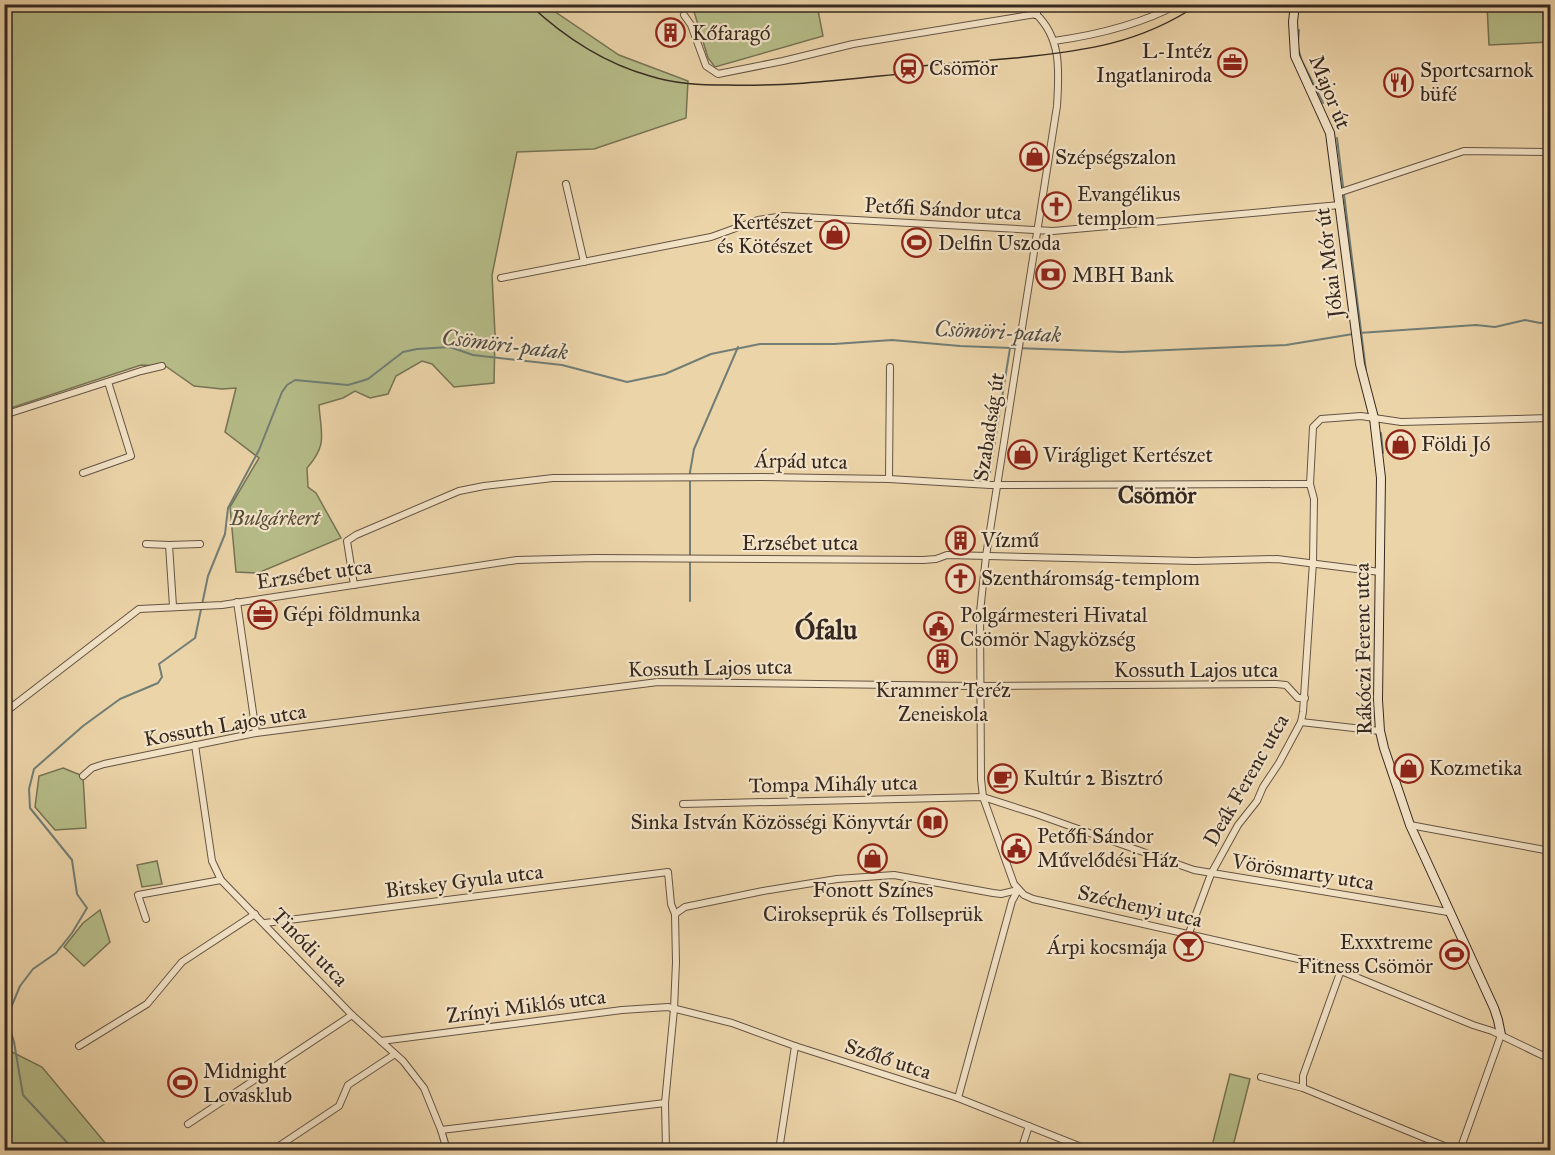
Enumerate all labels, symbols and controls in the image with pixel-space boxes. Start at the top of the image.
building icon: Kőfaragó [655,17,687,49]
place label: Kőfaragó [692,20,771,46]
place label: L-Intéz Ingatlaniroda [1096,38,1212,88]
office icon: L-Intéz Ingatlaniroda [1217,47,1249,79]
street label: Major út [1303,51,1357,133]
station icon: Csömör [892,52,924,84]
place label: Csömör [929,55,998,81]
place label: Sportcsarnok büfé [1420,57,1534,107]
restaurant icon: Sportcsarnok büfé [1383,66,1415,98]
shop icon: Szépségszalon [1018,141,1050,173]
place label: Szépségszalon [1055,144,1176,170]
place label: Evangélikus templom [1077,181,1180,231]
church icon: Evangélikus templom [1040,190,1072,222]
street label: Petőfi Sándor utca [864,192,1022,226]
street label: Jókai Mór út [1309,206,1349,321]
place label: Kertészet és Kötészet [717,209,814,259]
shop icon: Kertészet és Kötészet [818,218,850,250]
sports icon: Delfin Uszoda [901,227,933,259]
place label: Delfin Uszoda [938,230,1061,256]
bank icon: MBH Bank [1035,259,1067,291]
place label: MBH Bank [1072,262,1174,288]
water label: Csömöri-patak [934,315,1062,348]
water label: Csömöri-patak [440,323,570,366]
street label: Szabadság út [968,370,1011,483]
shop icon: Földi Jó [1384,428,1416,460]
place label: Földi Jó [1421,431,1491,457]
shop icon: Virágliget Kertészet [1006,439,1038,471]
place label: Virágliget Kertészet [1042,442,1213,468]
street label: Árpád utca [753,447,848,475]
district label: Csömör [1118,480,1197,510]
park label: Bulgárkert [229,505,321,531]
building icon: Vízmű [944,524,976,556]
place label: Vízmű [980,527,1039,553]
street label: Erzsébet utca [742,530,858,556]
street label: Erzsébet utca [255,553,374,595]
church icon: Szentháromság-templom [944,562,976,594]
street label: Rákóczi Ferenc utca [1348,562,1378,735]
place label: Szentháromság-templom [981,565,1200,591]
office icon: Gépi földmunka [246,598,278,630]
place label: Gépi földmunka [283,601,420,627]
place label: Polgármesteri Hivatal Csömör Nagyközség [960,602,1148,652]
district label: Ófalu [795,611,858,646]
public building icon: Polgármesteri Hivatal Csömör Nagyközség [923,611,955,643]
building icon: Krammer Teréz Zeneiskola [927,643,959,675]
street label: Kossuth Lajos utca [628,654,792,682]
street label: Kossuth Lajos utca [1114,657,1278,683]
place label: Krammer Teréz Zeneiskola [875,677,1011,727]
street label: Kossuth Lajos utca [142,698,308,752]
street label: Deák Ferenc utca [1198,709,1294,851]
shop icon: Kozmetika [1392,752,1424,784]
place label: Kozmetika [1429,755,1522,781]
cafe icon: Kultúr 2 Bisztró [986,762,1018,794]
place label: Kultúr 2 Bisztró [1023,765,1163,791]
street label: Tompa Mihály utca [748,770,918,798]
library icon: Sinka István Közösségi Könyvtár [917,806,949,838]
place label: Sinka István Közösségi Könyvtár [630,809,912,835]
place label: Petőfi Sándor Művelődési Ház [1037,823,1179,873]
public building icon: Petőfi Sándor Művelődési Ház [1000,832,1032,864]
shop icon: Fonott Színes Cirokseprük és Tollseprük [857,843,889,875]
street label: Vörösmarty utca [1229,848,1376,896]
street label: Bitskey Gyula utca [384,858,545,904]
place label: Fonott Színes Cirokseprük és Tollseprük [763,877,983,927]
street label: Széchenyi utca [1075,879,1205,933]
street label: Tinódi utca [266,902,354,992]
place label: Exxxtreme Fitness Csömör [1297,929,1433,979]
bar icon: Árpi kocsmája [1172,931,1204,963]
place label: Árpi kocsmája [1046,934,1167,960]
sports icon: Exxxtreme Fitness Csömör [1438,938,1470,970]
street label: Zrínyi Miklós utca [445,983,607,1029]
street label: Szőlő utca [841,1033,935,1085]
place label: Midnight Lovasklub [203,1058,292,1108]
sports icon: Midnight Lovasklub [166,1067,198,1099]

